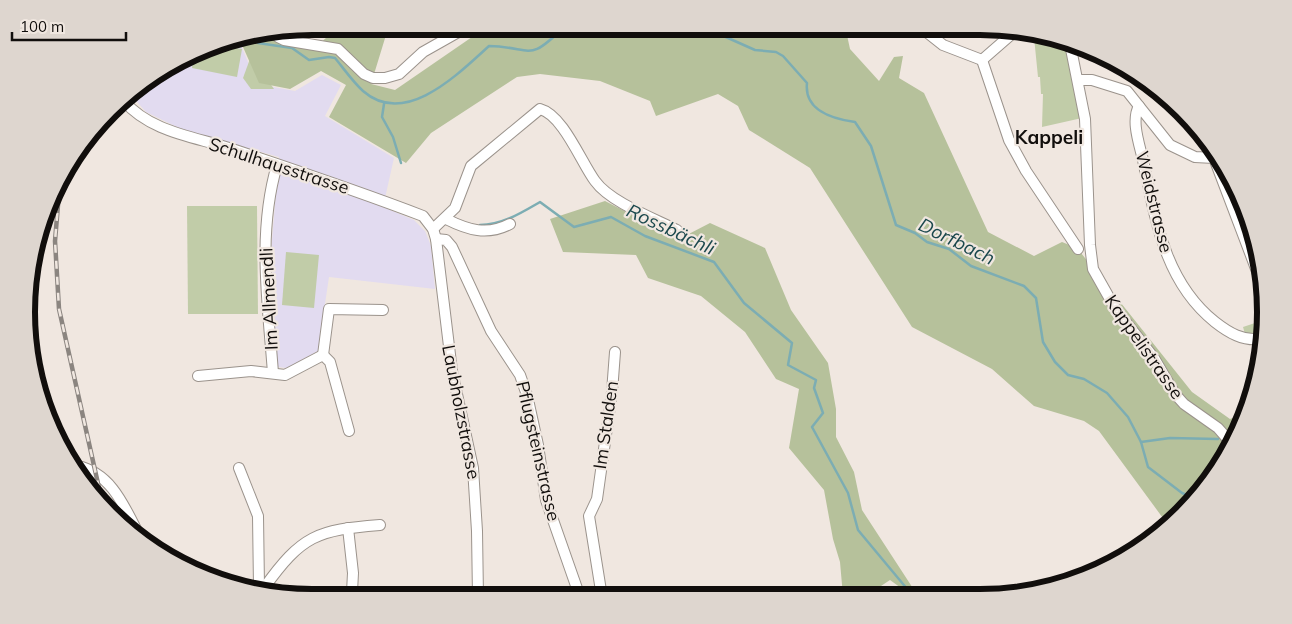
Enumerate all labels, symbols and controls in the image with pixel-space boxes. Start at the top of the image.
scale bar [12,10,126,42]
text: 100 m [20,17,64,36]
district label: Kappeli [1015,125,1083,149]
street label: Schulhausstrasse [206,132,352,199]
street label: Weidstrasse [1131,149,1178,255]
water label: Rossbächli [623,198,720,260]
water label: Dorfbach [915,212,999,270]
street label: Im Allmendli [254,247,283,351]
street label: Kappelistrasse [1100,290,1189,403]
street label: Laubholzstrasse [437,343,486,481]
street label: Pflugsteinstrasse [511,379,566,523]
street label: Im Stalden [588,379,623,471]

